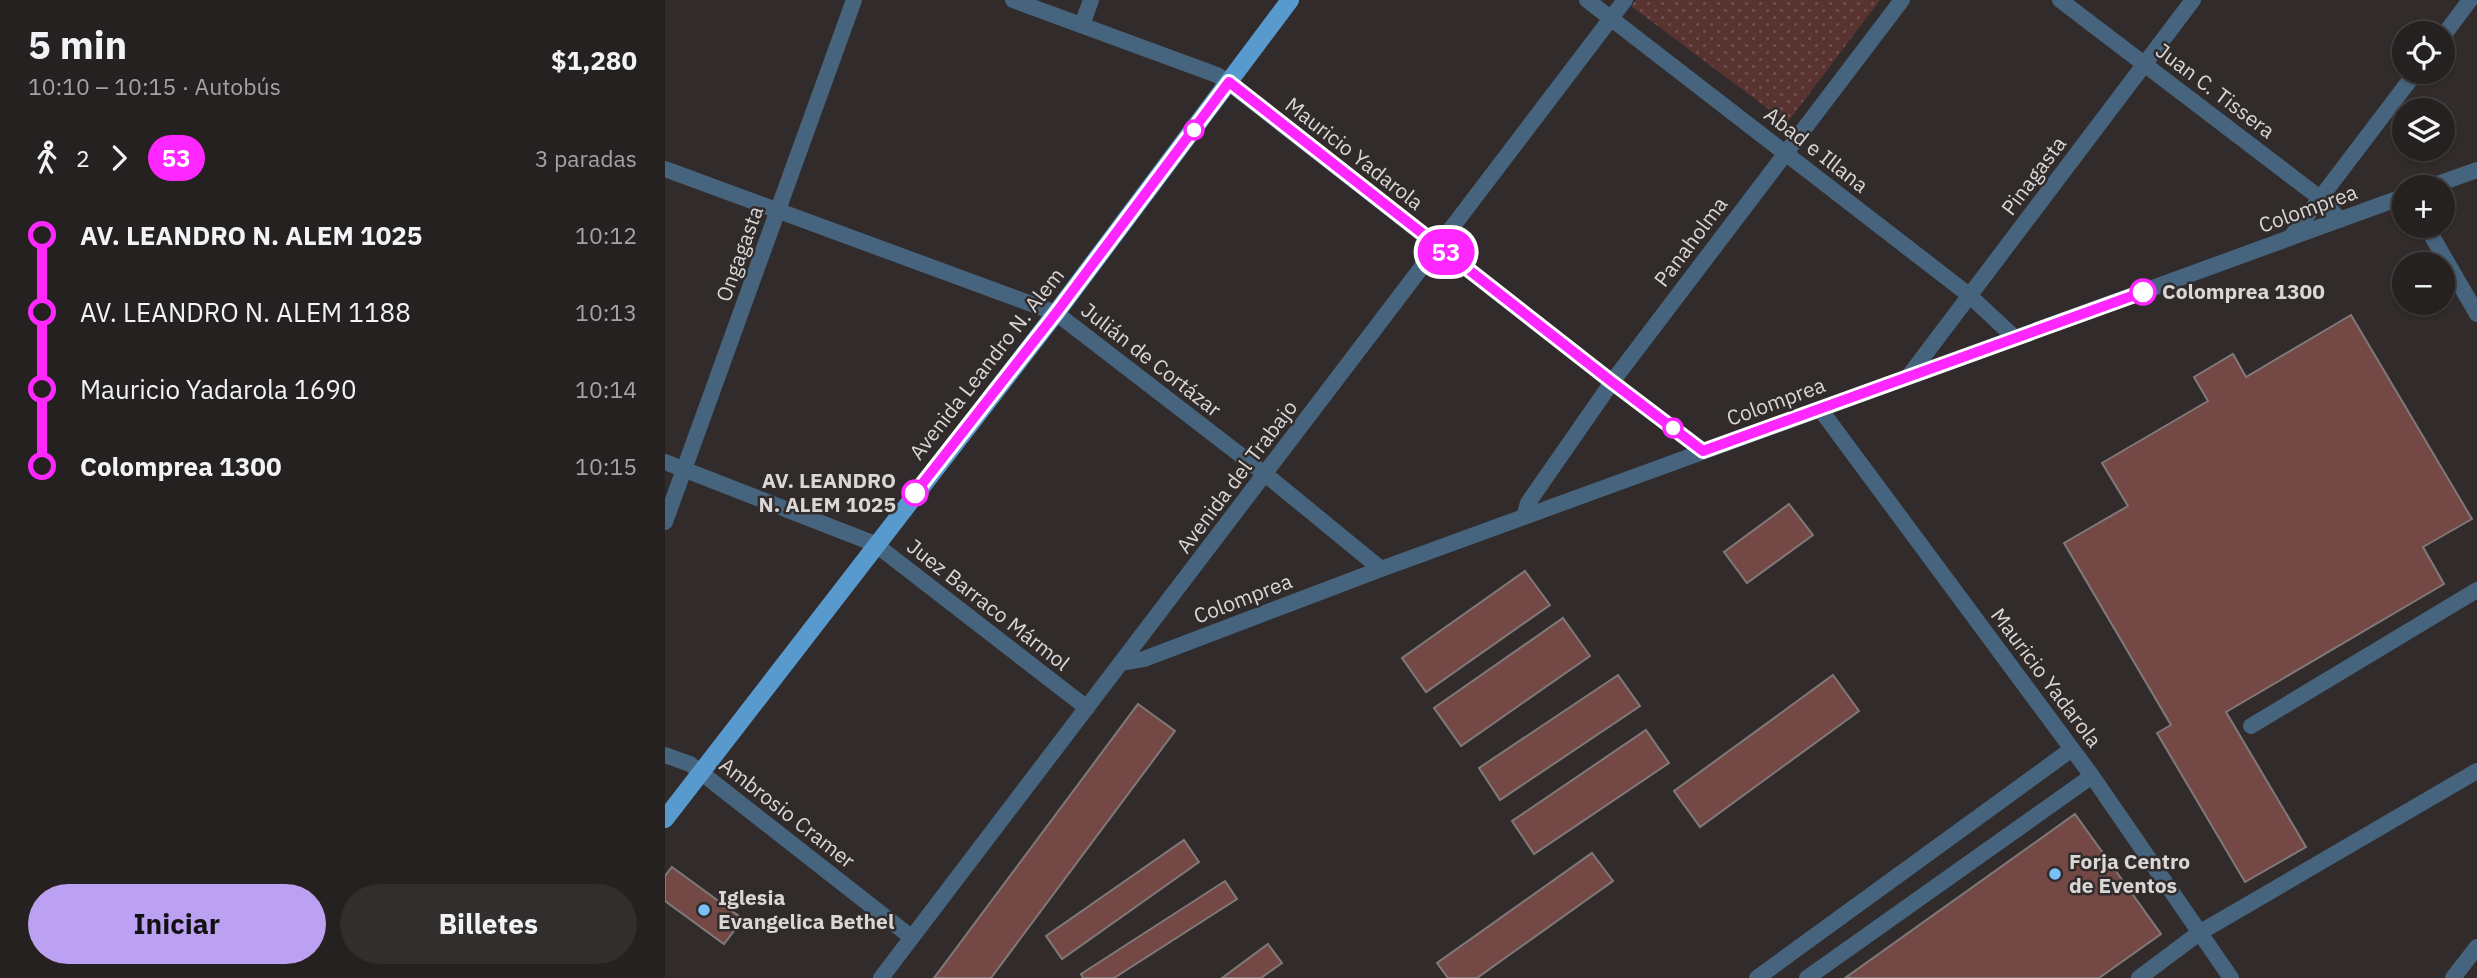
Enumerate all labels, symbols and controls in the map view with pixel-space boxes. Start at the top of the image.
text: 5 min [28,20,127,69]
map controls [2392,21,2455,315]
button: locate [2392,21,2455,84]
street label: Juan C. Tissera [2150,36,2281,144]
text: $1,280 [551,43,637,77]
text: 10:10 – 10:15 · Autobús [28,71,281,101]
street label: Mauricio Yadarola [1280,90,1429,216]
button: layers [2392,98,2455,161]
street label: Abad e Illana [1759,100,1874,199]
unlabelled marker [1184,120,1204,140]
street label: Pinagasta [1994,130,2072,221]
icon: walk [28,139,66,177]
icon: forward [100,139,138,177]
text: 53 [162,142,191,174]
text: 2 [76,143,90,173]
text: 3 paradas [535,143,637,173]
button: + [2392,175,2455,238]
street label: Colomprea [2254,177,2361,239]
street label: Panaholma [1647,191,1733,292]
street label: Ongagasta [709,202,769,305]
text: AV. LEANDRO N. ALEM 1025 [80,218,422,252]
text: 10:12 [575,220,637,250]
line badge: 53 [1415,229,1477,275]
text: 53 [1432,236,1460,268]
button: − [2392,252,2455,315]
street label: Avenida Leandro N. Alem [902,262,1070,465]
place label: Colomprea 1300 [2162,277,2325,305]
marker: Colomprea 1300 [2130,279,2156,305]
text: AV. LEANDRO N. ALEM 1188 [80,295,411,329]
street label: Julián de Cortázar [1076,296,1228,423]
text: 10:13 [575,297,637,327]
street label: Colomprea [1722,370,1829,432]
text: Mauricio Yadarola 1690 [80,372,357,406]
text: 10:14 [575,374,637,404]
street label: Avenida del Trabajo [1169,394,1303,559]
unlabelled marker [1663,418,1683,438]
text: Colomprea 1300 [80,449,282,483]
text: 10:15 [575,451,637,481]
place label: AV. LEANDRO N. ALEM 1025 [759,466,896,518]
marker: AV. LEANDRO N. ALEM 1025 [902,480,928,506]
street label: Juez Barraco Mármol [902,532,1076,677]
street label: Colomprea [1189,567,1296,630]
street label: Mauricio Yadarola [1985,602,2109,753]
street label: Ambrosio Cramer [714,750,861,874]
place label: Forja Centro de Eventos [2069,847,2190,899]
marker: Forja Centro de Eventos [2047,866,2063,882]
place label: Iglesia Evangelica Bethel [718,883,894,935]
button: Iniciar [28,884,326,964]
button: Billetes [340,884,637,964]
marker: Iglesia Evangelica Bethel [696,902,712,918]

